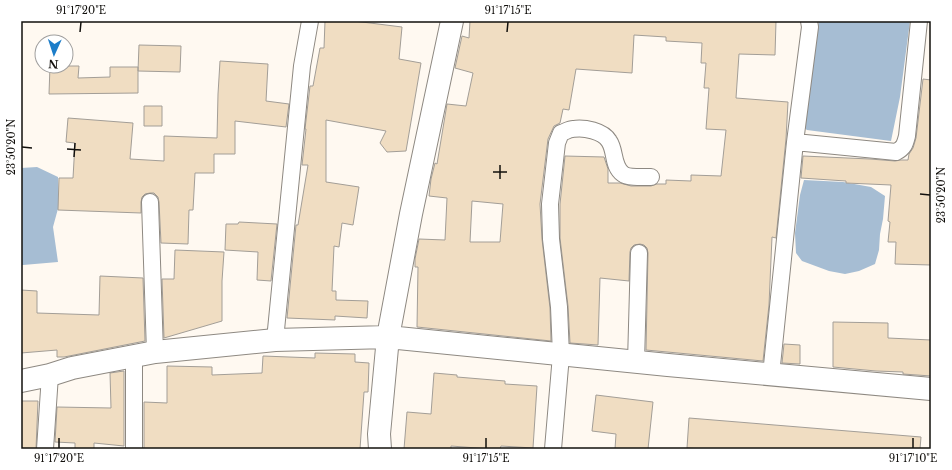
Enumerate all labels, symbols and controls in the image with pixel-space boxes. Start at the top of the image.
text: 91°17'20"E [56,4,106,17]
text: 91°17'15"E [484,4,532,17]
north arrow [34,34,74,74]
text: N [47,57,59,71]
text: 23°50'20"N [5,119,18,175]
text: 23°50'20"N [935,167,948,223]
text: 91°17'20"E [34,452,84,465]
text: 91°17'15"E [462,452,510,465]
text: 91°17'10"E [889,452,937,465]

